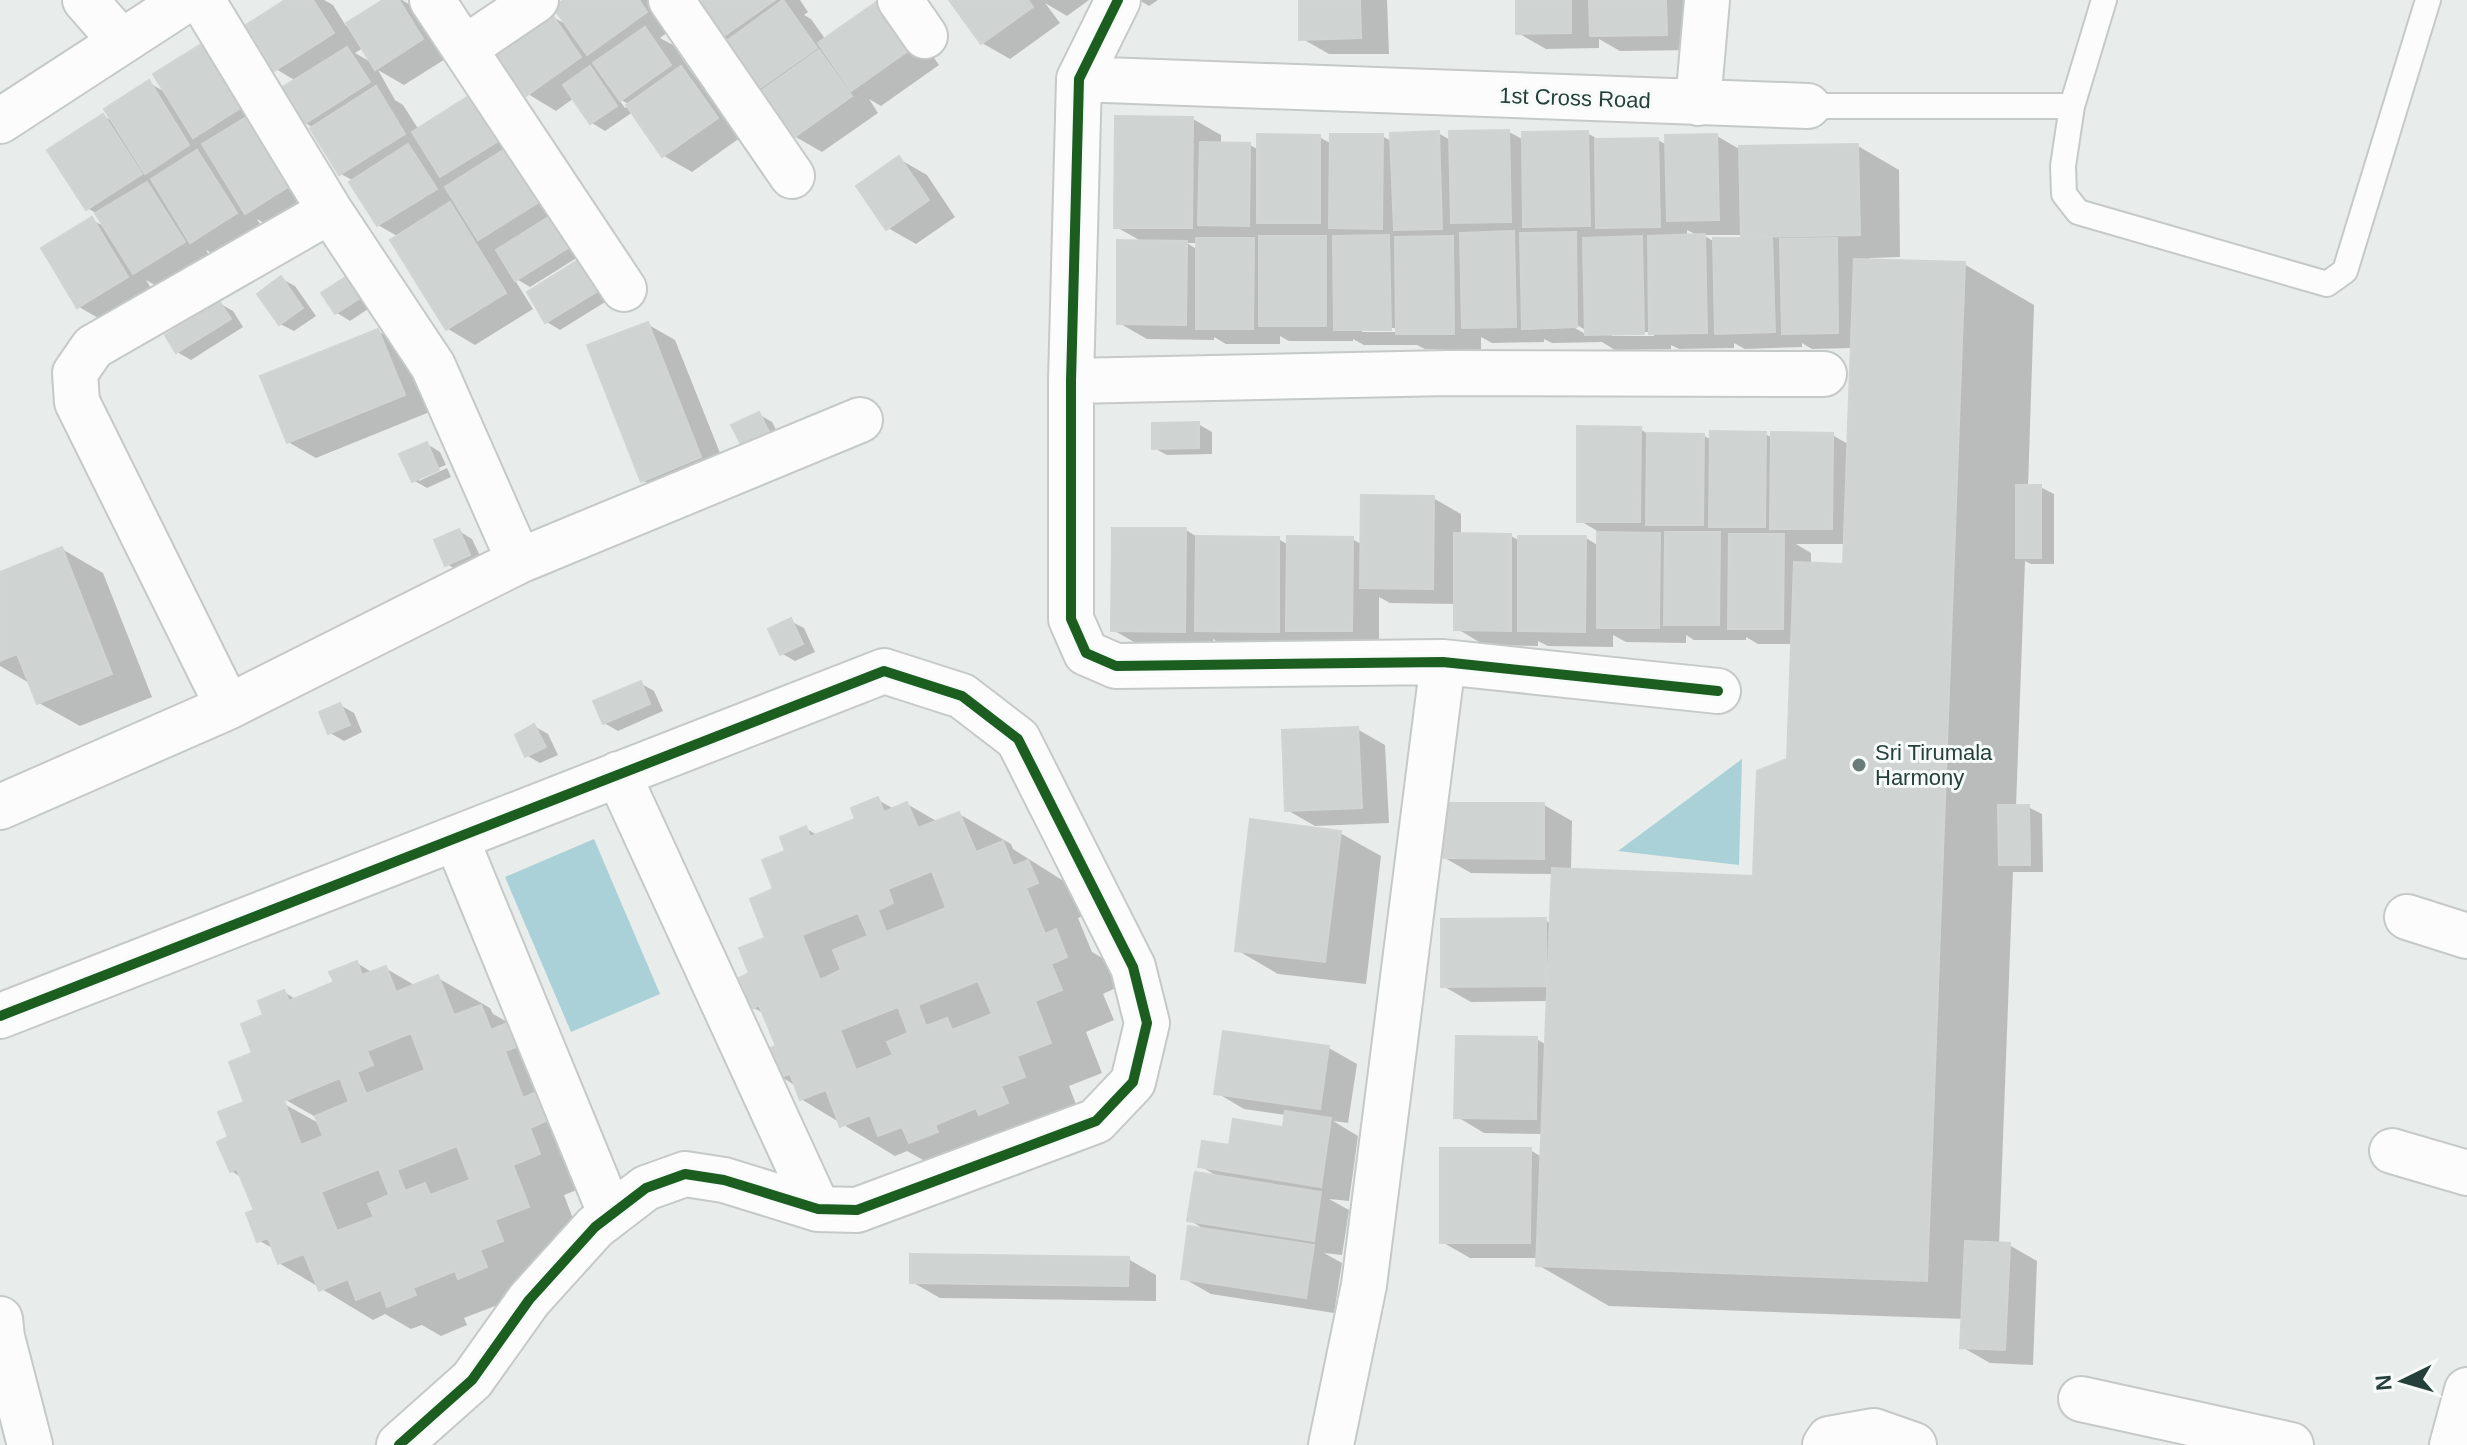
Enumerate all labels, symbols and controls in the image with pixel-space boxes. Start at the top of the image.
street label: 1st Cross Road [1499,83,1651,113]
place label: Sri Tirumala Harmony [1875,740,1993,790]
marker: Sri Tirumala Harmony [1850,756,1868,774]
north arrow [2363,1341,2443,1421]
text: N [2370,1374,2397,1392]

